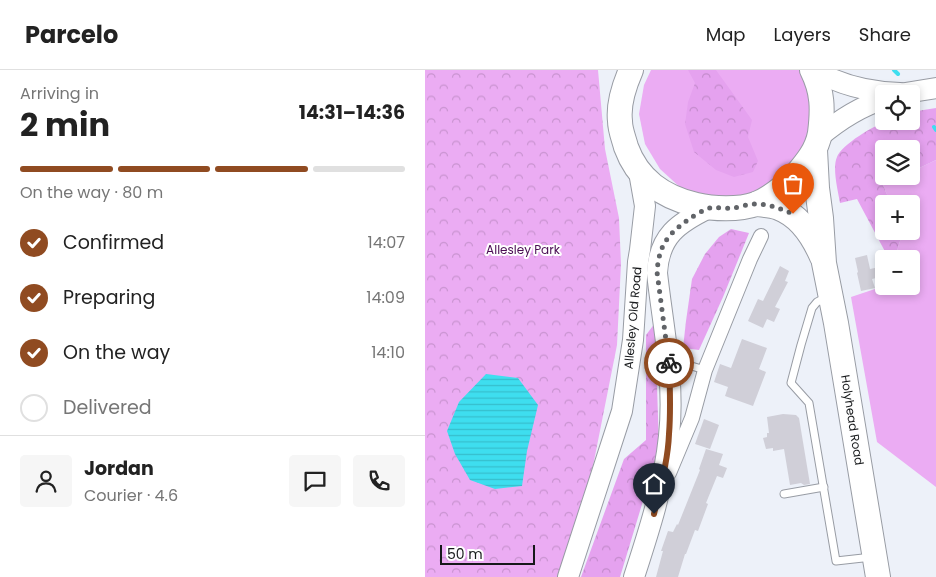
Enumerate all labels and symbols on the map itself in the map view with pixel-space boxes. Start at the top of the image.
pin [772,163,814,214]
park label: Allesley Park [486,241,561,258]
street label: Allesley Old Road [620,266,645,370]
courier [644,338,694,388]
street label: Holyhead Road [837,373,868,466]
pin [633,463,675,514]
scale bar [440,542,535,565]

